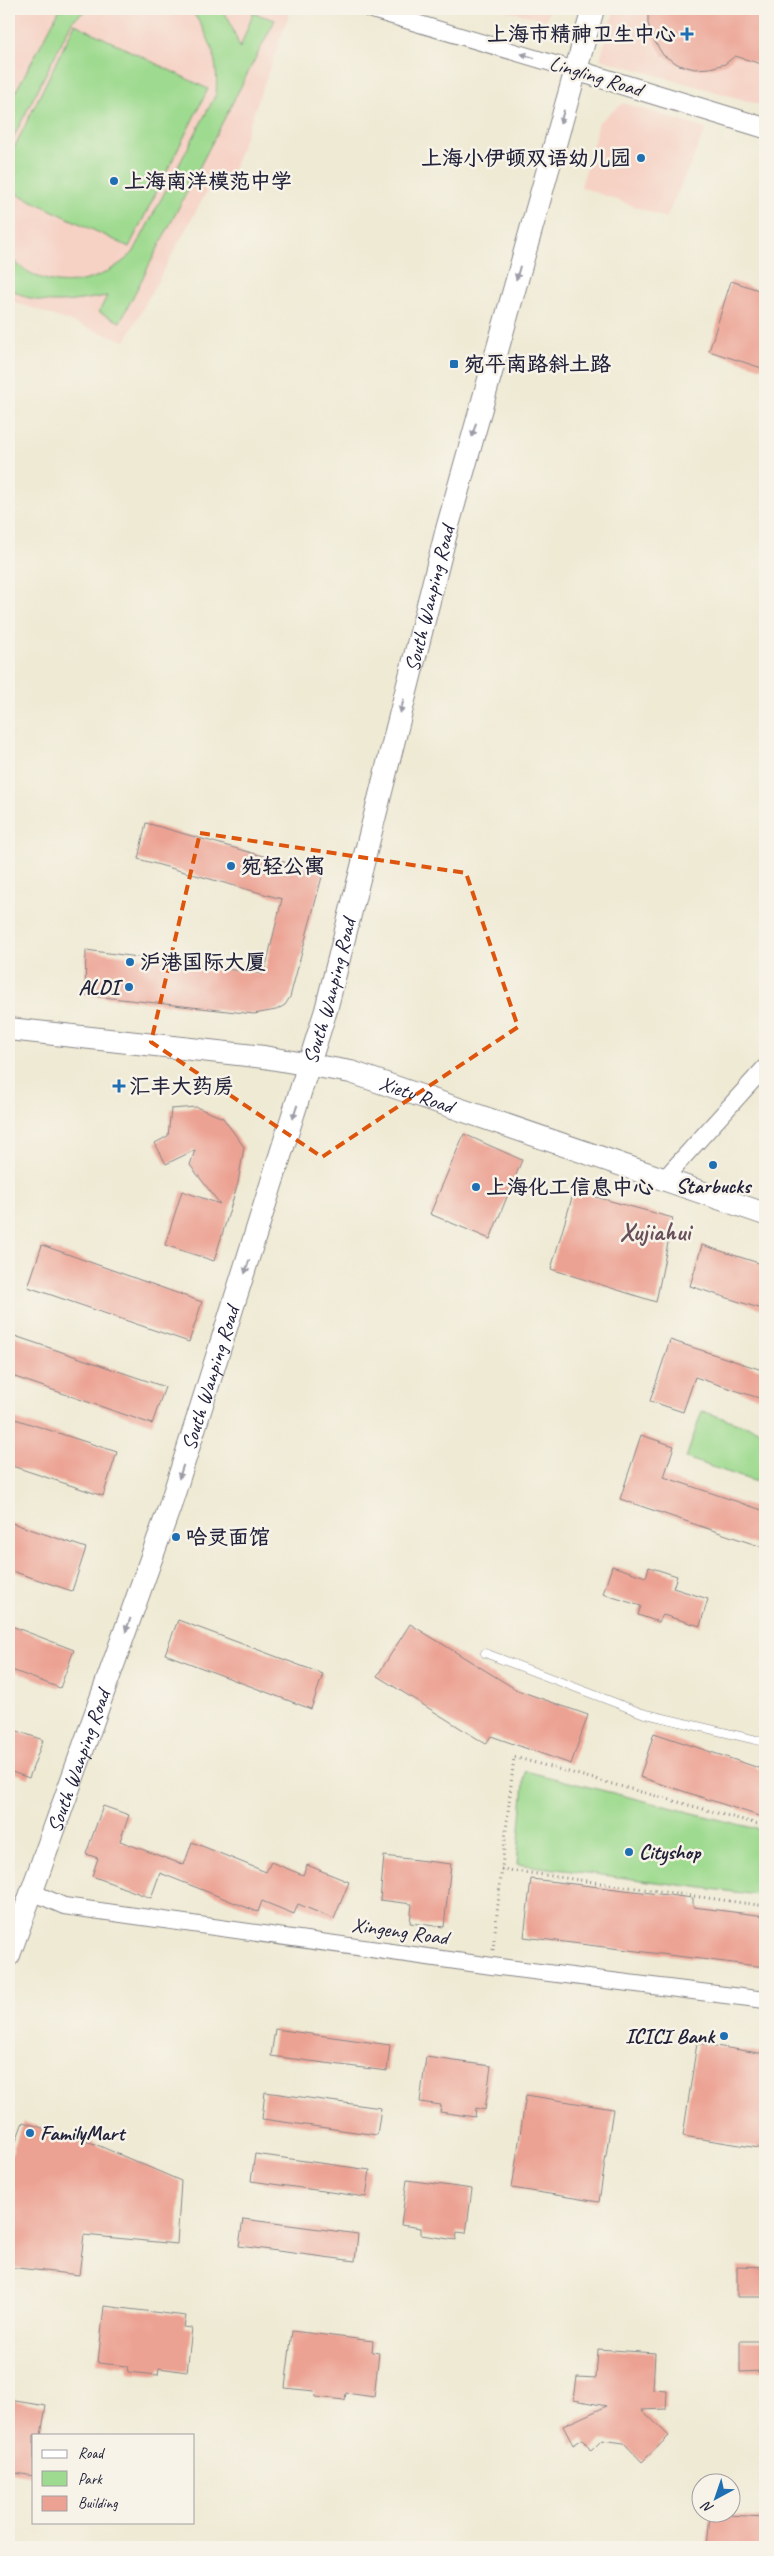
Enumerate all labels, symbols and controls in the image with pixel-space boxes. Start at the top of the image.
place label: 上海市精神卫生中心 [487,21,676,47]
marker: 上海市精神卫生中心 [680,27,694,41]
street label: Lingling Road [547,50,648,103]
one-way arrow [521,52,536,60]
one-way arrow [557,110,565,125]
place label: 上海小伊顿双语幼儿园 [421,145,631,171]
marker: 上海小伊顿双语幼儿园 [635,152,647,164]
place label: 上海南洋模范中学 [124,168,292,194]
marker: 上海南洋模范中学 [108,175,120,187]
one-way arrow [514,266,522,281]
place label: 宛平南路斜土路 [464,351,611,377]
marker: 宛平南路斜土路 [448,358,460,370]
one-way arrow [470,423,478,438]
street label: South Wanping Road [399,520,461,674]
one-way arrow [398,698,406,713]
place label: 宛轻公寓 [241,853,325,879]
marker: 宛轻公寓 [225,860,237,872]
street label: South Wanping Road [297,912,362,1067]
place label: 沪港国际大厦 [140,949,266,975]
marker: 沪港国际大厦 [124,956,136,968]
place label: ALDI [79,974,123,1000]
marker: ALDI [123,981,135,993]
street label: Xietu Road [376,1070,460,1120]
place label: 汇丰大药房 [129,1073,234,1099]
marker: 汇丰大药房 [113,1080,125,1092]
one-way arrow [291,1104,298,1119]
marker: Starbucks [707,1159,719,1171]
place label: Starbucks [676,1173,753,1199]
place label: 上海化工信息中心 [486,1174,654,1200]
marker: 上海化工信息中心 [470,1181,482,1193]
district label: Xujiahui [620,1215,693,1248]
one-way arrow [243,1259,250,1274]
street label: South Wanping Road [175,1299,246,1453]
one-way arrow [177,1464,185,1479]
place label: 哈灵面馆 [186,1524,270,1550]
marker: 哈灵面馆 [170,1531,182,1543]
one-way arrow [123,1618,131,1633]
street label: South Wanping Road [41,1683,117,1836]
place label: Cityshop [639,1839,702,1866]
marker: Cityshop [623,1846,635,1858]
street label: Xingeng Road [350,1911,453,1951]
place label: ICICI Bank [625,2023,716,2049]
marker: ICICI Bank [718,2030,730,2042]
place label: FamilyMart [40,2120,127,2146]
marker: FamilyMart [24,2127,36,2139]
legend [32,2434,195,2524]
text: Road [78,2444,105,2463]
text: Park [78,2470,103,2489]
north arrow [692,2474,742,2524]
text: Building [78,2494,118,2513]
text: N [697,2497,717,2517]

